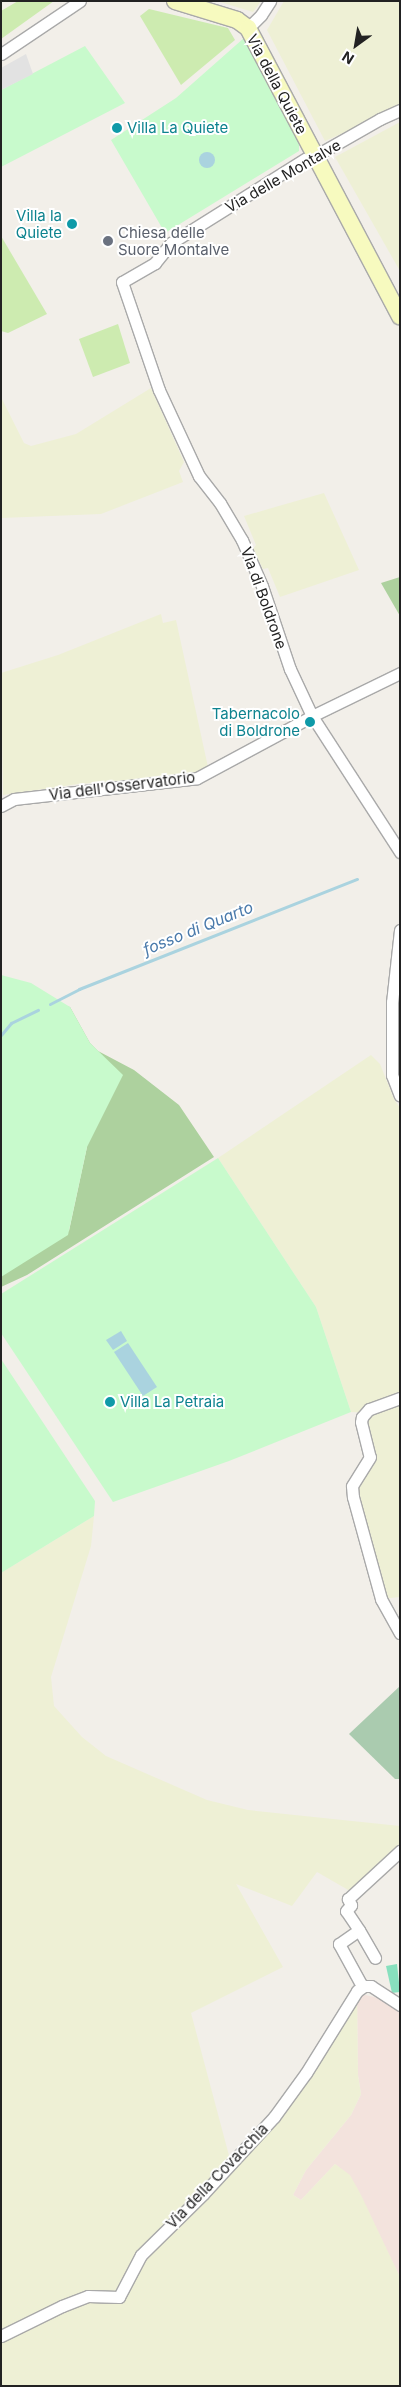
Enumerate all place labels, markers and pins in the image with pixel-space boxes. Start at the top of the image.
place label: Villa La Quiete [127,119,228,137]
marker: Villa La Quiete [111,122,123,134]
place label: Villa la Quiete [16,206,62,241]
marker: Villa la Quiete [66,218,78,230]
place label: Chiesa delle Suore Montalve [118,223,229,258]
marker: Chiesa delle Suore Montalve [102,235,114,247]
place label: Tabernacolo di Boldrone [212,704,300,739]
marker: Tabernacolo di Boldrone [304,716,316,728]
place label: Villa La Petraia [120,1393,224,1411]
marker: Villa La Petraia [104,1396,116,1408]

